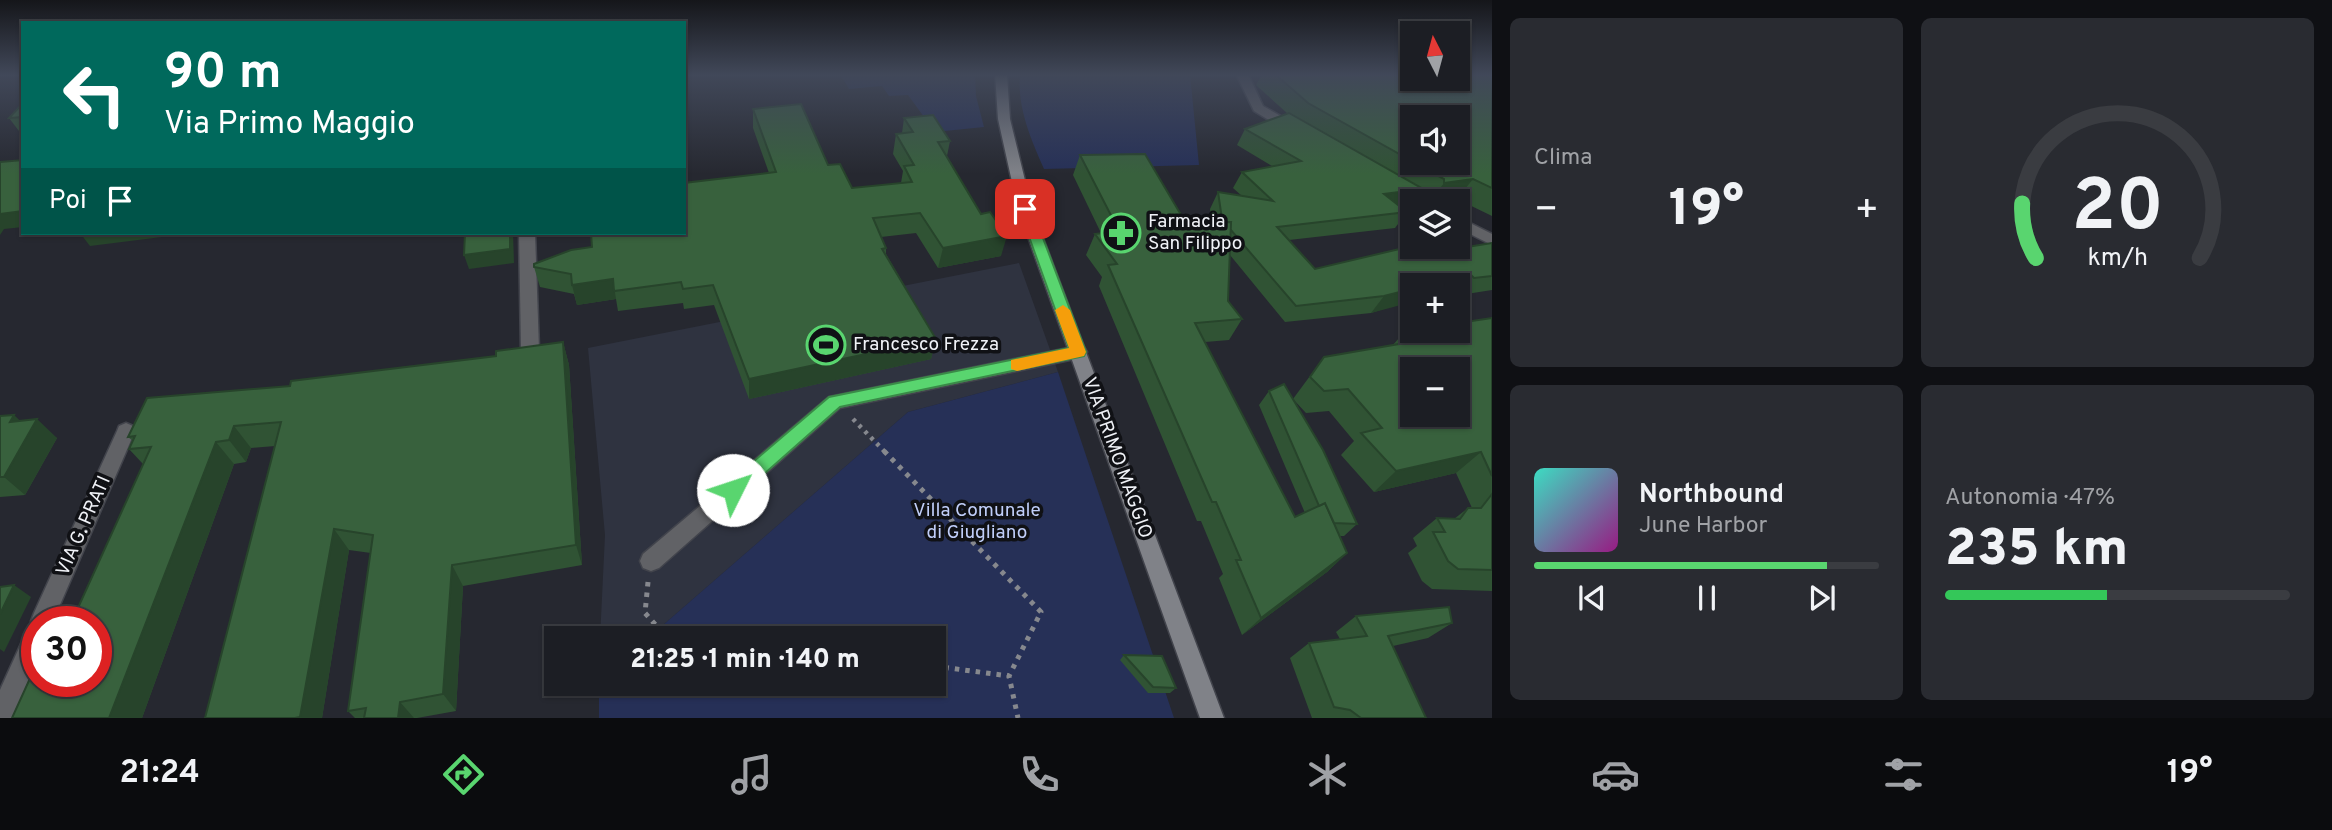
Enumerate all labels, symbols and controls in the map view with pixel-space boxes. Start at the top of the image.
north arrow [1400,21,1470,91]
map controls [1400,21,1470,427]
text: 90 m [164,44,282,106]
icon: left [49,49,140,140]
text: Via Primo Maggio [164,105,415,145]
button: sound [1400,105,1470,175]
text: Clima [1534,144,1592,173]
text: 20 [2071,165,2164,257]
text: 19° [1669,178,1744,244]
pin [995,179,1055,239]
icon: arrive [101,182,139,220]
text: Poi [49,185,87,218]
text: − [1534,187,1559,236]
text: + [1854,187,1879,236]
button: layers [1400,189,1470,259]
icon: arrive [1006,190,1044,228]
place label: Farmacia San Filippo [1148,210,1242,256]
pharmacy icon: Farmacia San Filippo [1100,212,1142,254]
text: km/h [2087,243,2148,275]
button: + [1400,273,1470,343]
sports icon: Francesco Frezza [805,324,847,366]
place label: Francesco Frezza [853,333,999,357]
button: − [1400,357,1470,427]
street label: VIA PRIMO MAGGIO [1077,374,1157,542]
position arrow [696,453,770,527]
street label: VIA G. PRATI [51,472,117,580]
text: Northbound [1639,479,1784,512]
text: Autonomia · 47% [1945,484,2115,513]
park label: Villa Comunale di Giugliano [913,499,1041,545]
text: June Harbor [1639,512,1767,541]
text: 235 km [1945,518,2128,584]
icon: previous [1573,579,1611,617]
icon: pause [1688,579,1726,617]
icon: next [1803,579,1841,617]
speed limit sign: 30 [21,606,112,697]
text: 21:25 · 1 min · 140 m [630,644,860,677]
icon: directions [439,750,488,799]
icon: music [727,750,776,799]
icon: phone [1015,750,1064,799]
icon: climate [1303,750,1352,799]
icon: car [1591,750,1640,799]
icon: filters [1879,750,1928,799]
text: 21:24 [119,754,200,794]
text: 19° [2167,754,2212,794]

